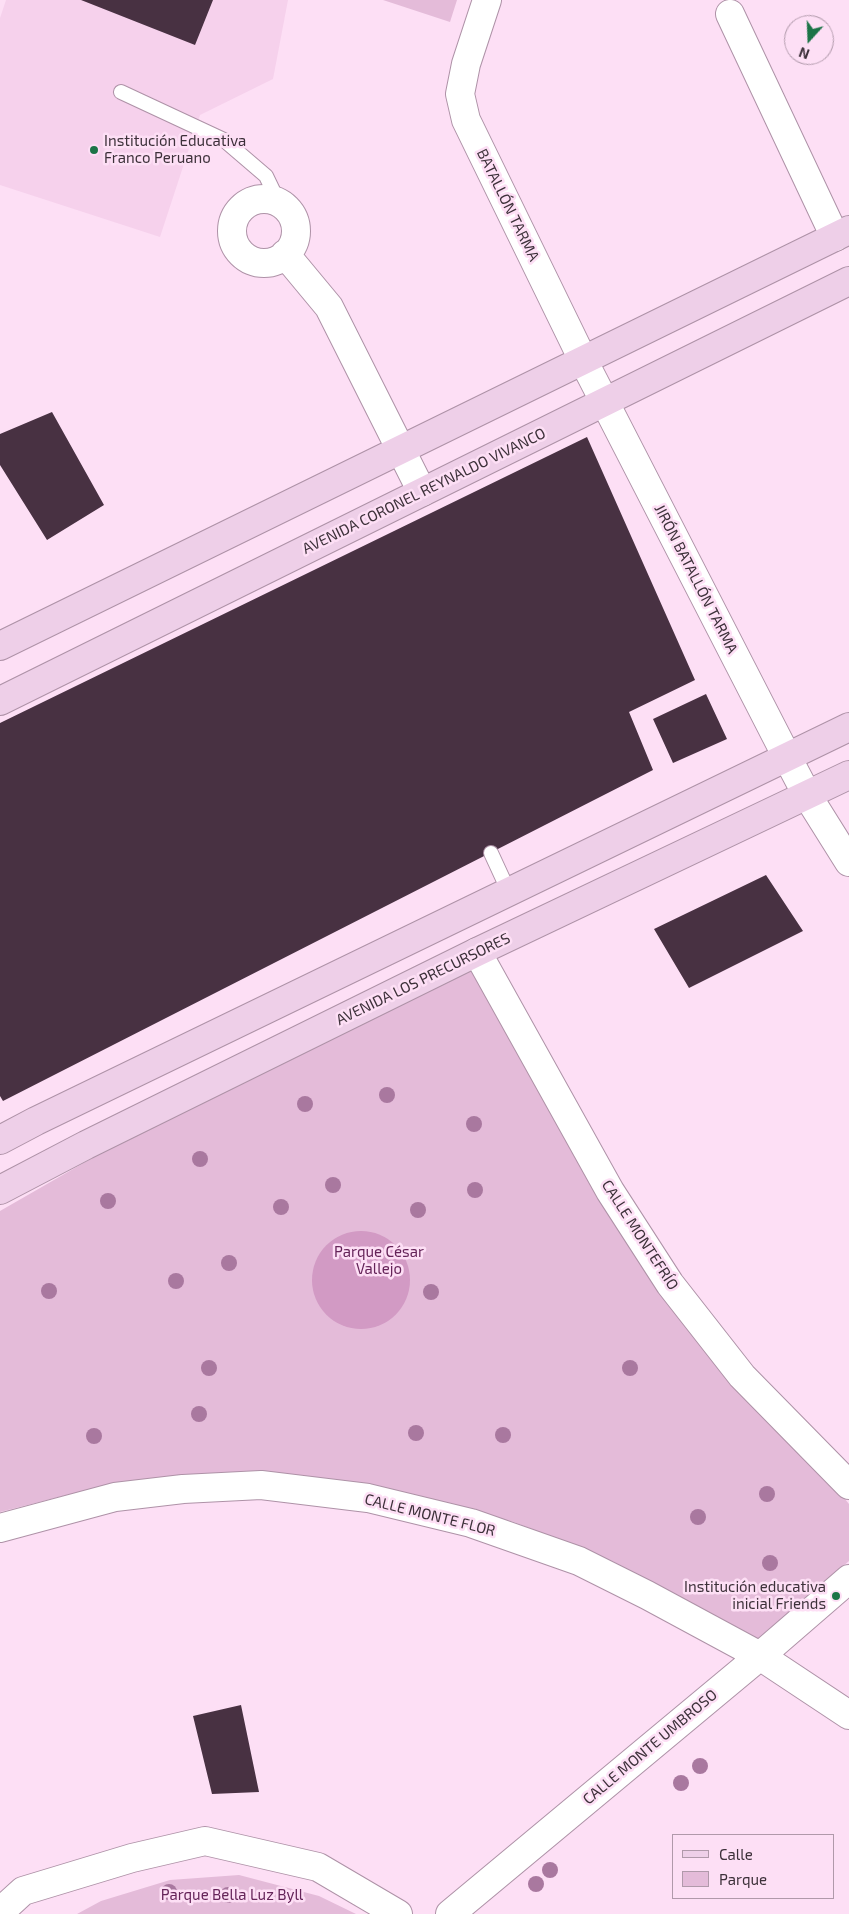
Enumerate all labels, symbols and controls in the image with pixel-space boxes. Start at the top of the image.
north arrow [784,15,834,65]
text: N [796,44,812,63]
place label: Institución Educativa Franco Peruano [104,132,246,167]
marker: Institución Educativa Franco Peruano [88,144,100,156]
street label: BATALLÓN TARMA [473,146,543,264]
street label: AVENIDA CORONEL REYNALDO VIVANCO [299,424,549,558]
street label: JIRÓN BATALLÓN TARMA [650,501,742,657]
street label: AVENIDA LOS PRECURSORES [333,929,513,1029]
street label: CALLE MONTEFRÍO [598,1177,682,1293]
park label: Parque César Vallejo [334,1243,424,1278]
street label: CALLE MONTE FLOR [363,1490,497,1540]
place label: Institución educativa inicial Friends [684,1578,826,1613]
marker: Institución educativa inicial Friends [830,1590,842,1602]
street label: CALLE MONTE UMBROSO [579,1686,721,1808]
legend [672,1834,834,1899]
text: Calle [719,1845,753,1863]
text: Parque [719,1870,767,1888]
park label: Parque Bella Luz Byll [161,1886,303,1904]

